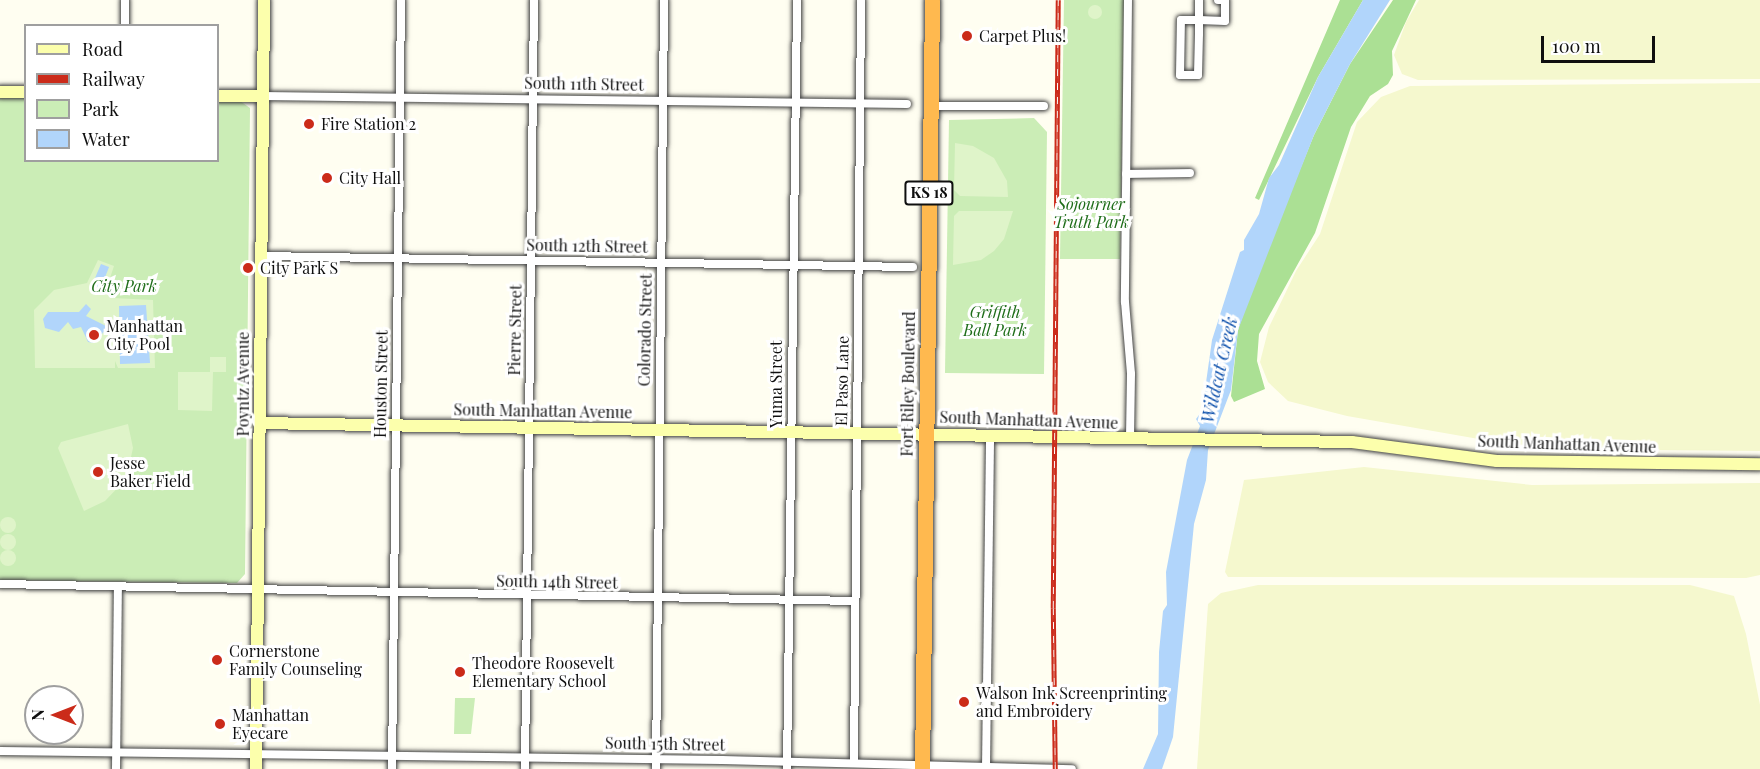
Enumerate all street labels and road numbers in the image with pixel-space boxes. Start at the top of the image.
street label: South 11th Street [524,73,644,95]
road number: KS 18 [904,181,954,205]
street label: South 12th Street [526,235,648,257]
street label: Colorado Street [634,273,656,387]
street label: Pierre Street [505,284,525,376]
street label: Fort Riley Boulevard [897,311,919,457]
street label: Houston Street [370,330,392,438]
street label: Poyntz Avenue [233,331,253,437]
street label: El Paso Lane [832,336,852,426]
street label: Yuma Street [766,340,786,428]
street label: South Manhattan Avenue [453,400,633,422]
street label: South Manhattan Avenue [939,407,1119,433]
street label: South Manhattan Avenue [1477,431,1657,457]
street label: South 14th Street [496,571,618,593]
street label: South 15th Street [605,733,725,755]

